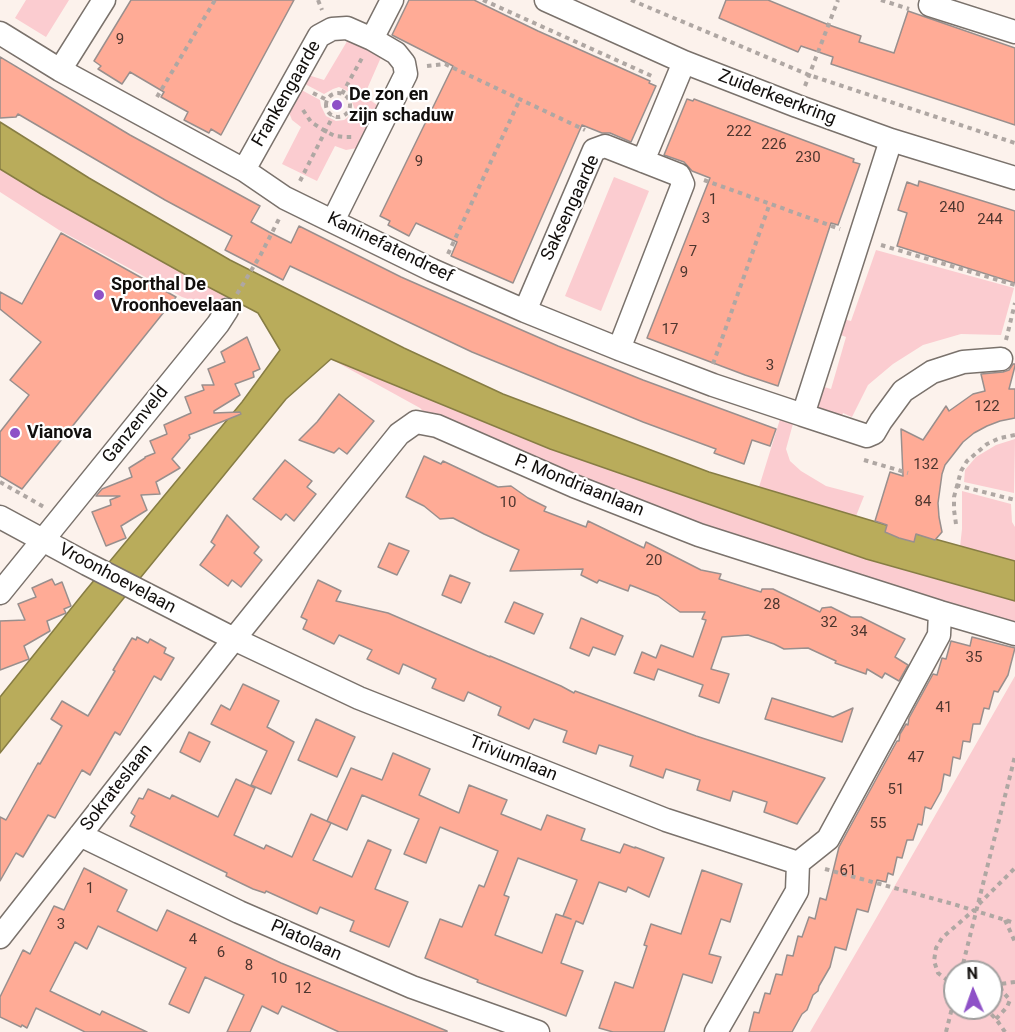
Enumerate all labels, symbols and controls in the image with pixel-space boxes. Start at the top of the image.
house number: 9 [116,31,124,49]
street label: Frankengaarde [248,37,326,151]
street label: Zuiderkeerkring [715,66,839,130]
place label: De zon en zijn schaduw [349,84,454,127]
marker: De zon en zijn schaduw [330,98,344,112]
house number: 222 [726,123,752,141]
house number: 226 [761,136,787,154]
house number: 230 [795,149,821,167]
street label: Saksengaarde [537,152,605,264]
house number: 9 [415,153,423,171]
house number: 1 [709,191,717,209]
house number: 240 [939,199,965,217]
street label: Kaninefatendreef [323,208,457,288]
house number: 3 [702,210,710,228]
house number: 244 [977,211,1003,229]
house number: 7 [689,243,697,261]
house number: 9 [680,264,688,282]
place label: Sporthal De Vroonhoevelaan [111,274,242,316]
marker: Sporthal De Vroonhoevelaan [92,288,106,302]
house number: 17 [662,321,678,339]
house number: 3 [766,357,774,375]
street label: Ganzenveld [98,382,174,468]
house number: 122 [974,398,1000,416]
place label: Vianova [27,422,92,444]
marker: Vianova [8,426,22,440]
street label: P. Mondriaanlaan [511,450,647,522]
house number: 132 [913,456,939,474]
house number: 84 [915,493,931,511]
house number: 10 [500,494,516,512]
street label: Vroonhoevelaan [55,539,179,619]
house number: 20 [646,552,662,570]
house number: 28 [764,596,780,614]
house number: 32 [821,614,837,632]
house number: 34 [851,623,867,641]
house number: 35 [966,649,982,667]
house number: 41 [936,699,952,717]
street label: Triviumlaan [466,732,560,786]
street label: Sokrateslaan [76,740,158,836]
house number: 47 [908,749,924,767]
house number: 51 [888,781,904,799]
house number: 55 [870,815,886,833]
house number: 61 [840,862,856,880]
house number: 1 [86,880,94,898]
house number: 3 [57,916,65,934]
street label: Platolaan [267,916,345,966]
house number: 4 [189,931,197,949]
house number: 6 [217,944,225,962]
house number: 8 [245,957,253,975]
north arrow [943,960,1003,1020]
text: N [966,964,978,983]
house number: 10 [271,970,287,988]
house number: 12 [295,980,311,998]

